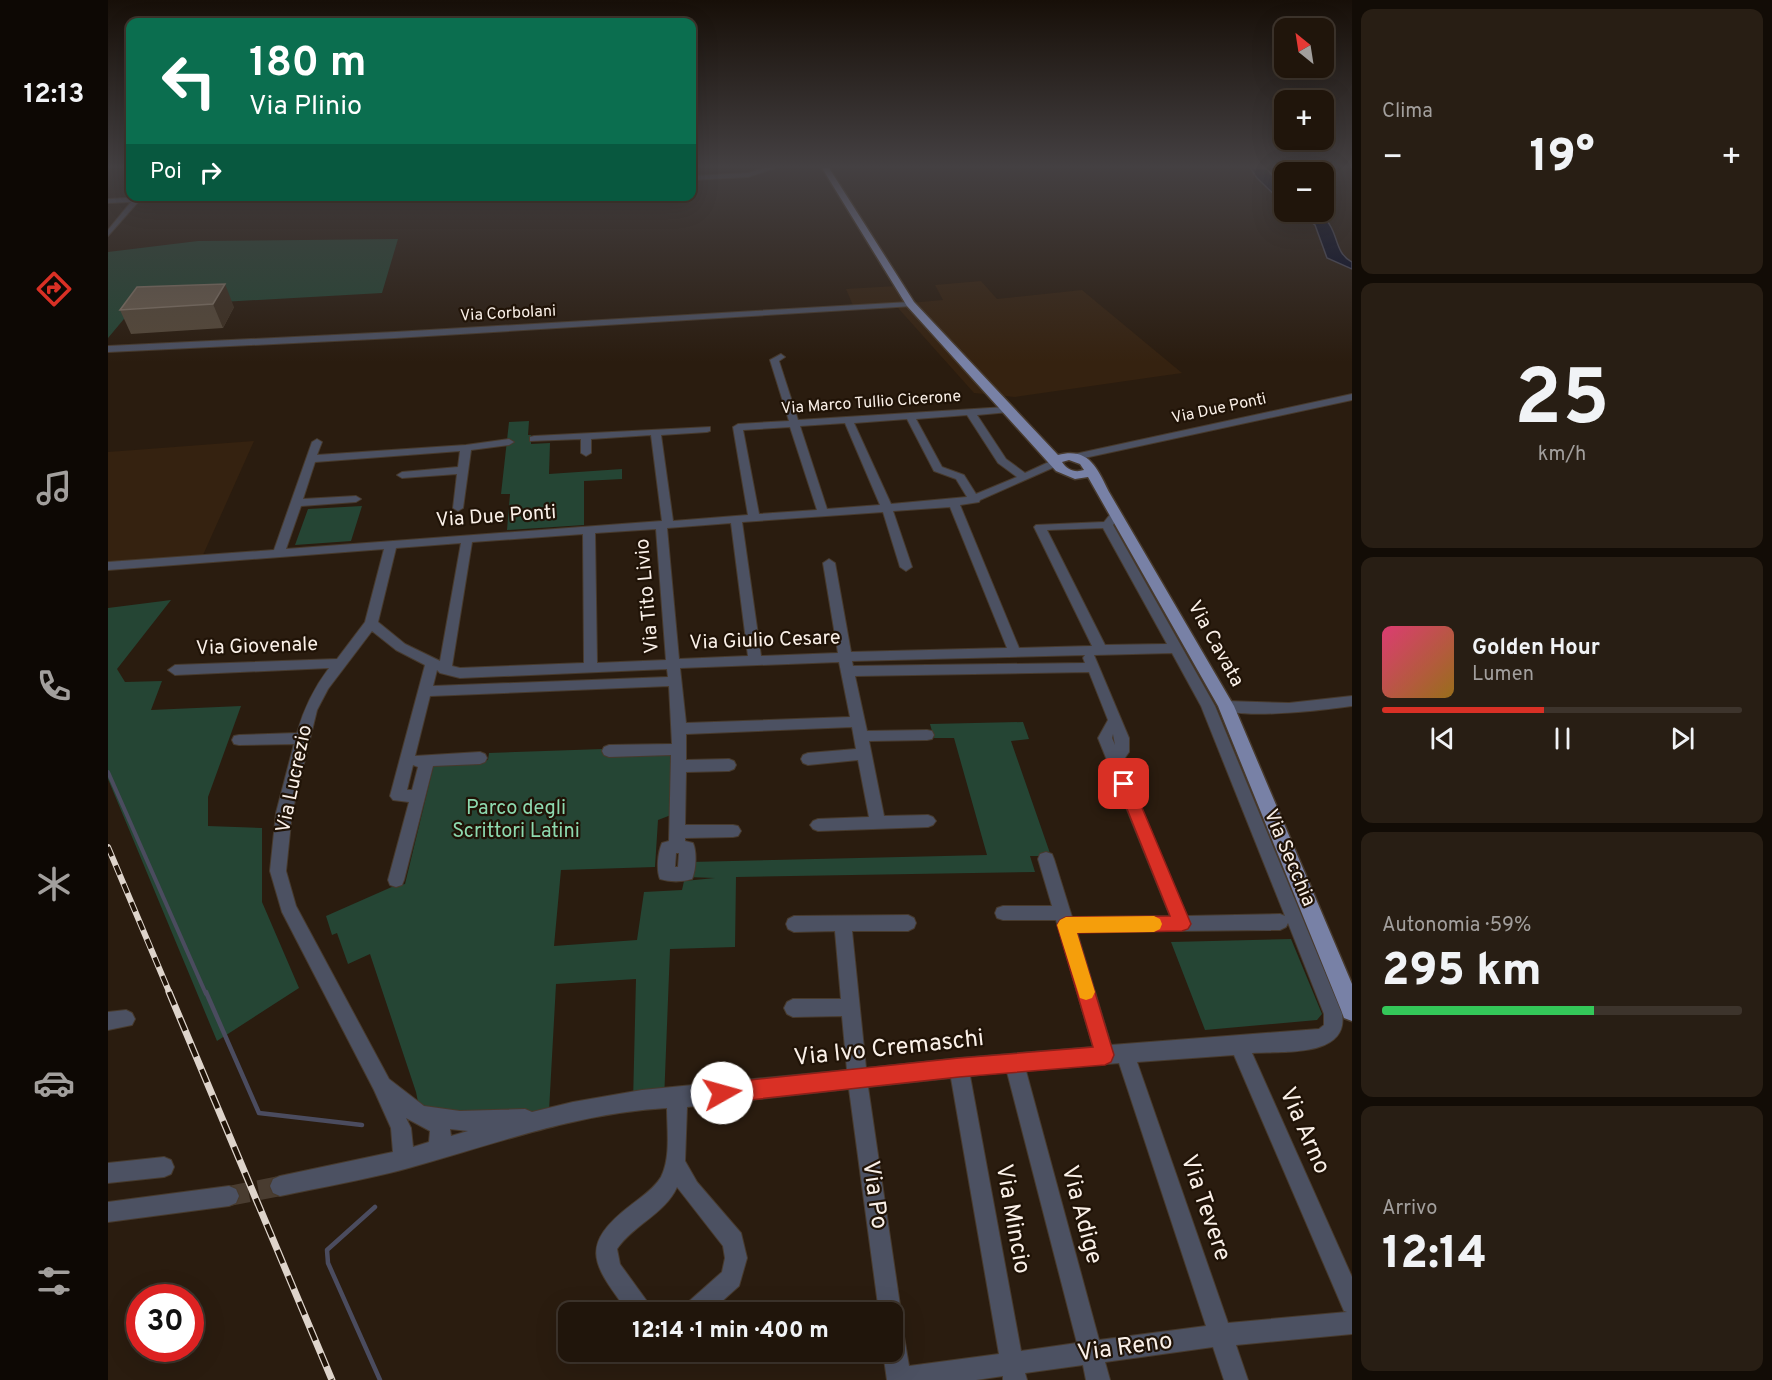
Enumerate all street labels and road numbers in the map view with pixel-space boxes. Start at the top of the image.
street label: Via Corbolani [459,301,557,327]
street label: Via Marco Tullio Cicerone [780,387,962,419]
street label: Via Due Ponti [1170,389,1268,429]
street label: Via Due Ponti [435,500,557,534]
street label: Via Tito Livio [630,537,666,655]
street label: Via Cavata [1181,596,1249,692]
street label: Via Giulio Cesare [689,625,841,657]
street label: Via Giovenale [195,632,319,662]
street label: Via Lucrezio [271,723,319,835]
street label: Via Secchia [1257,805,1321,911]
street label: Via Ivo Cremaschi [792,1024,986,1074]
street label: Via Arno [1272,1083,1336,1179]
street label: Via Tevere [1173,1151,1237,1265]
street label: Via Po [854,1159,894,1231]
street label: Via Mincio [988,1162,1036,1276]
street label: Via Adige [1053,1162,1109,1268]
street label: Via Reno [1075,1326,1175,1370]

